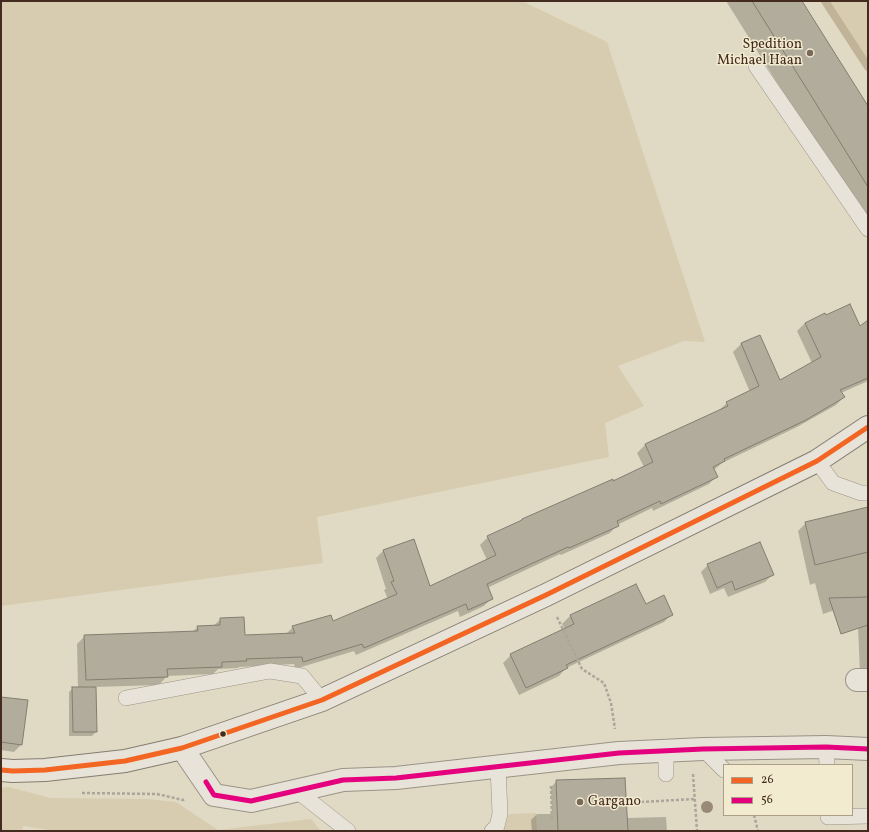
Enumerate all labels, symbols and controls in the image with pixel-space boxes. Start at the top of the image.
place label: Spedition Michael Haan [717,37,802,70]
marker: Spedition Michael Haan [805,48,815,58]
unlabelled marker [218,729,228,739]
legend [723,764,853,816]
text: 26 [761,772,774,788]
text: 56 [761,792,773,808]
place label: Gargano [588,794,641,810]
marker: Gargano [575,797,585,807]

